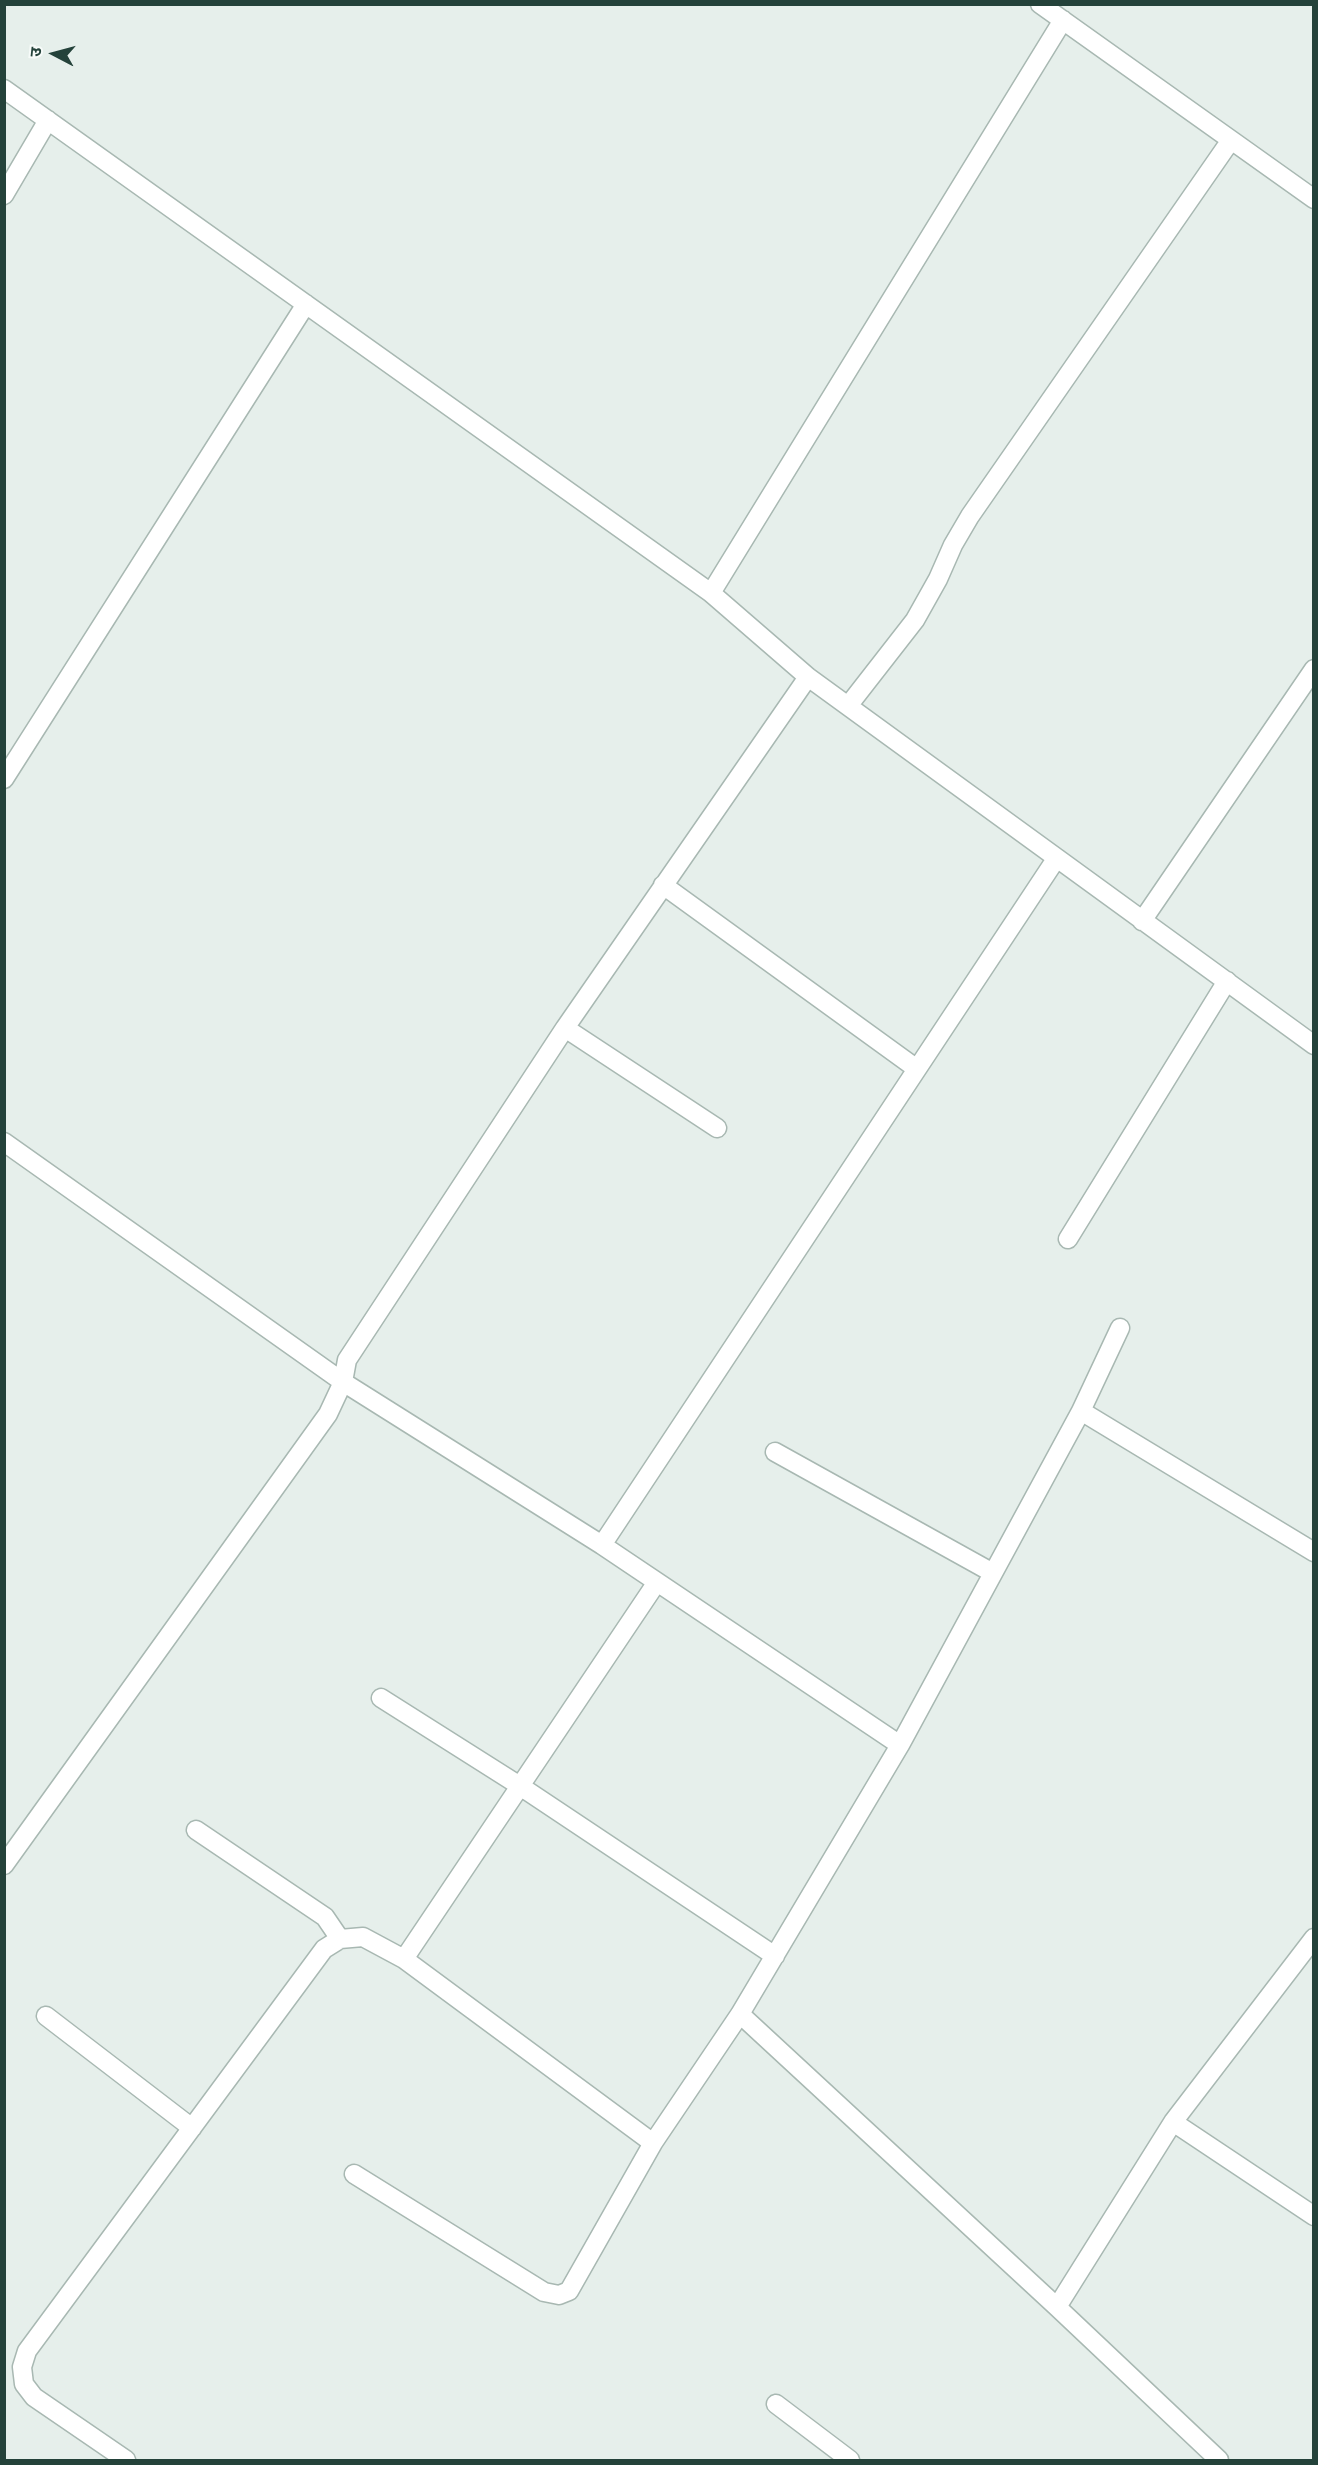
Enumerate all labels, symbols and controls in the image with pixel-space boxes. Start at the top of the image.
north arrow [24,24,84,84]
text: उ [26,46,46,58]

